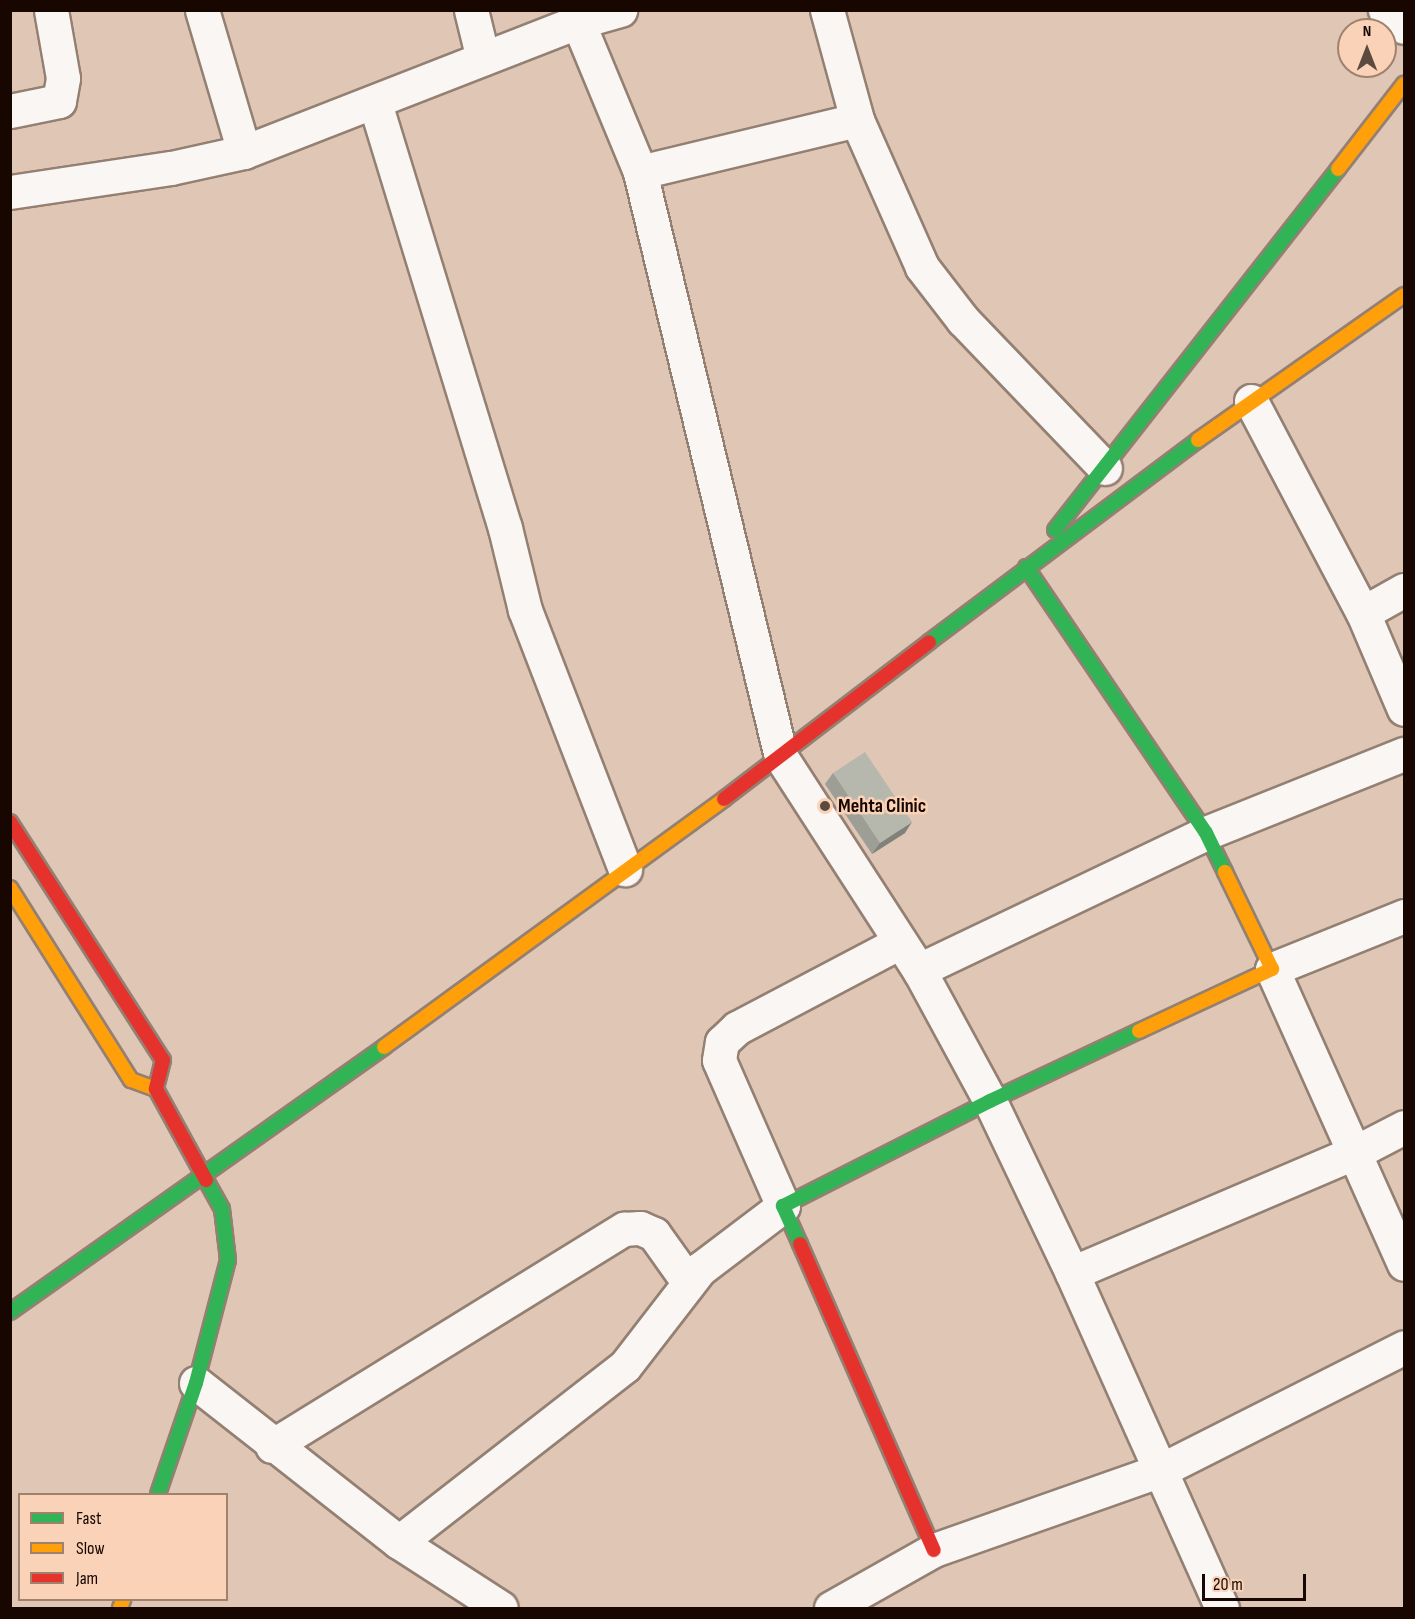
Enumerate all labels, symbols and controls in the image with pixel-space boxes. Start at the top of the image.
north arrow [1337,18,1397,78]
text: N [1363,22,1371,41]
place label: Mehta Clinic [838,794,926,818]
marker: Mehta Clinic [816,797,834,815]
legend [18,1493,228,1601]
text: Fast [76,1508,101,1529]
text: Slow [76,1538,105,1559]
scale bar [1205,1562,1308,1600]
text: Jam [76,1568,98,1589]
text: 20 m [1213,1574,1243,1595]

